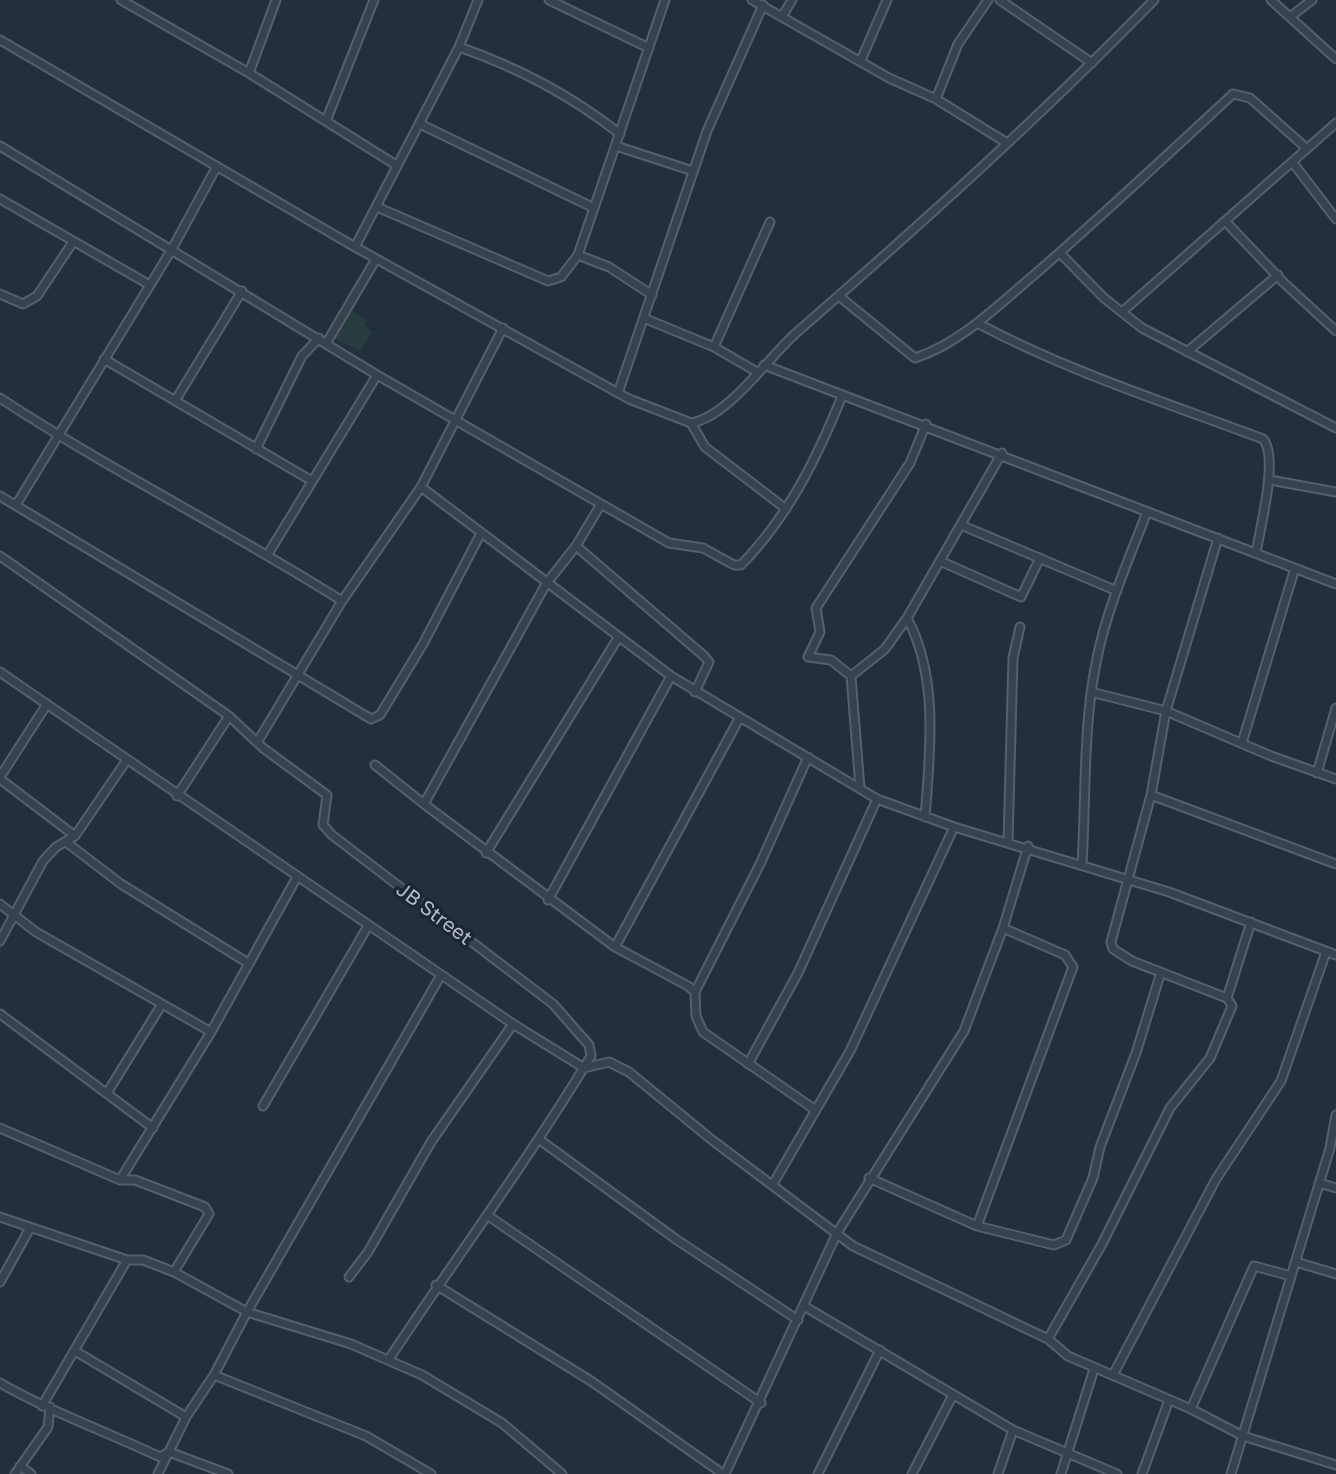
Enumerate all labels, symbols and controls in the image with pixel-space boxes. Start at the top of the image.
street label: JB Street [391,878,477,950]

